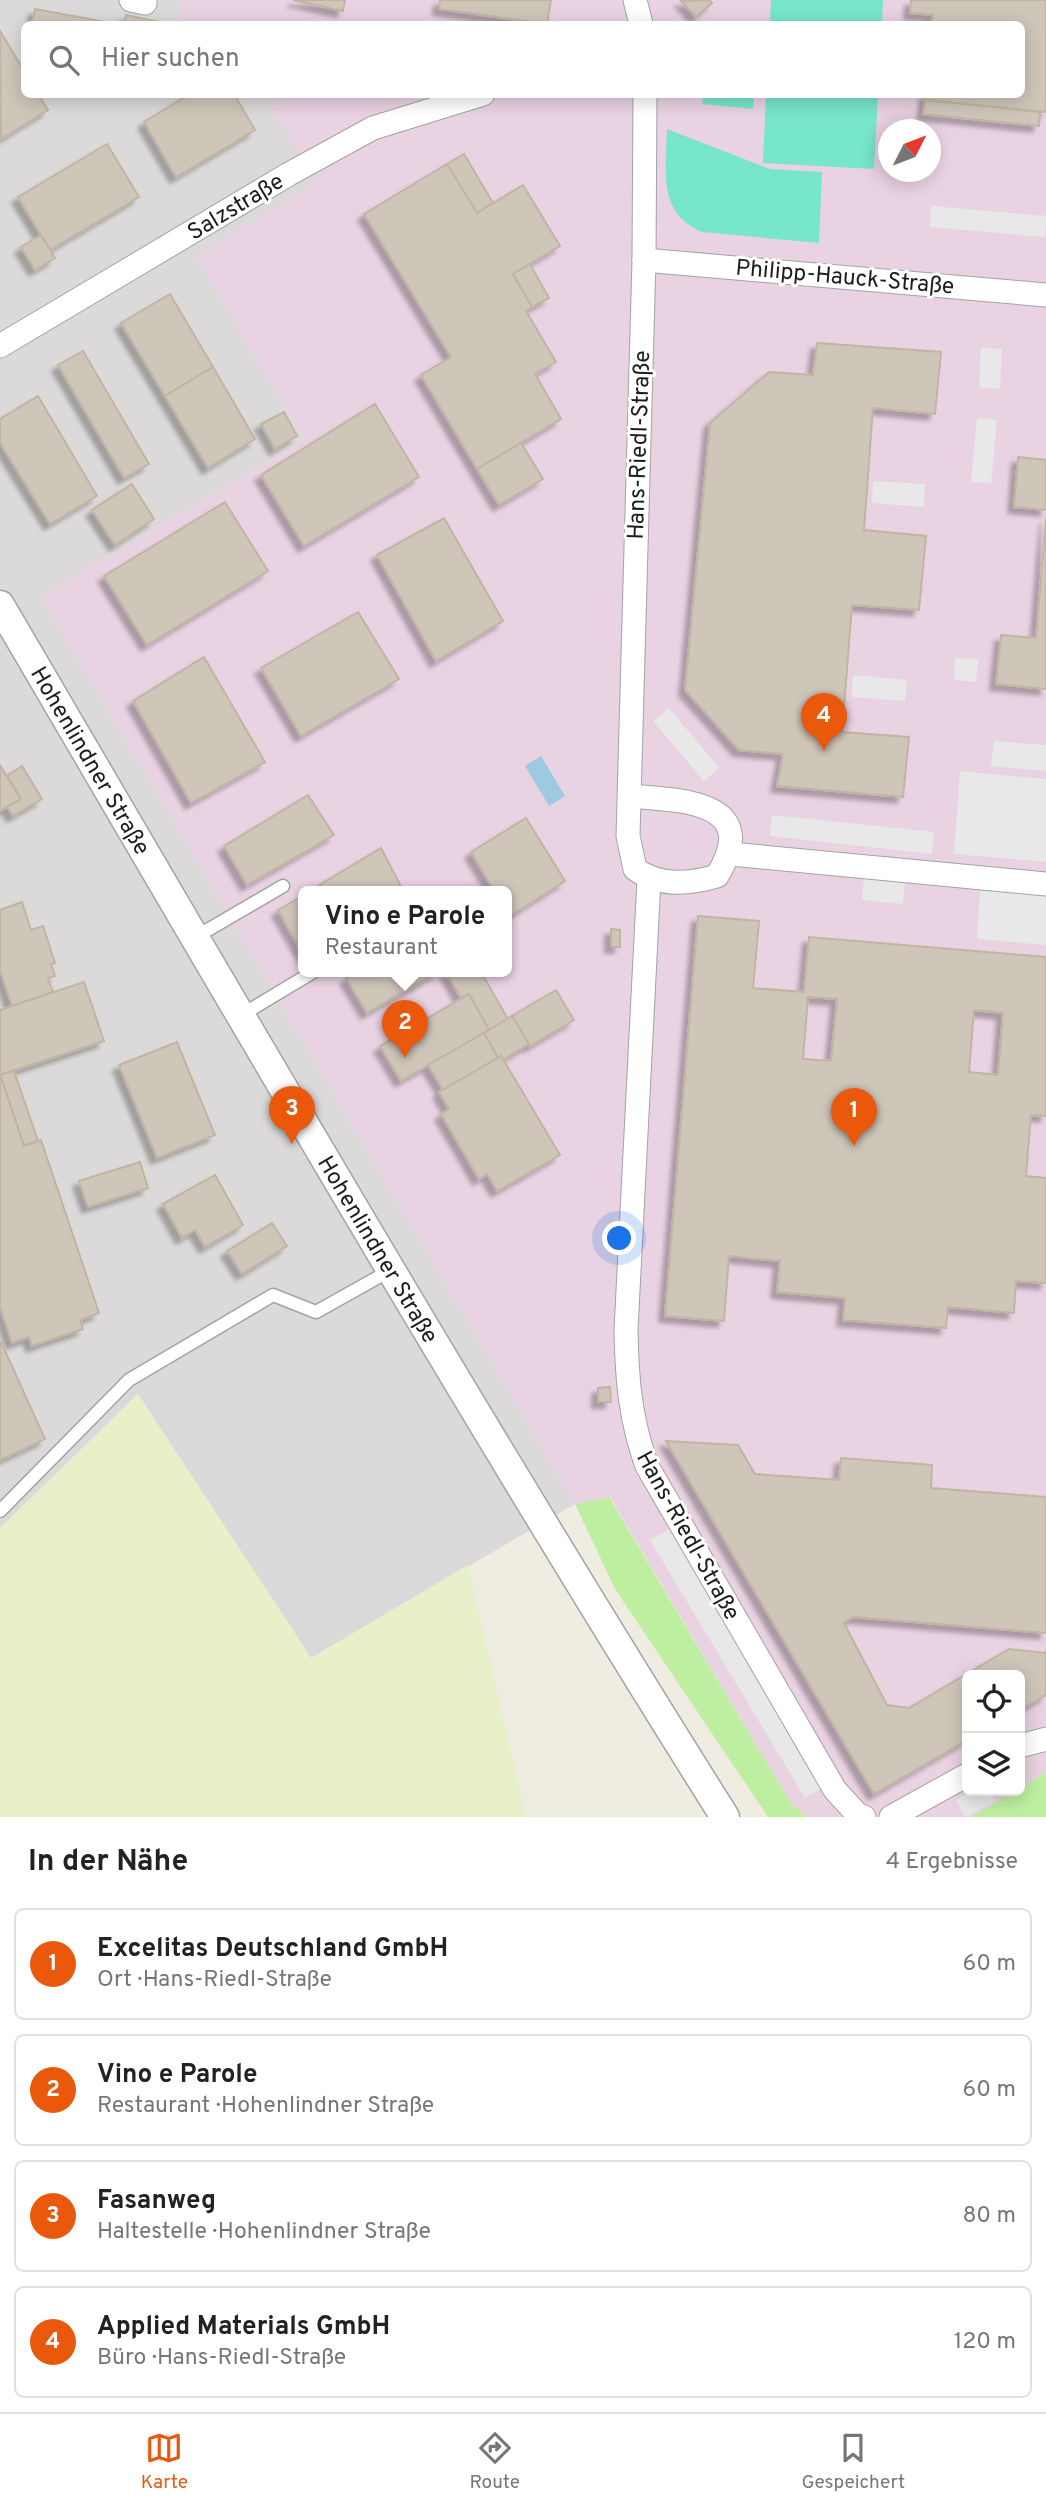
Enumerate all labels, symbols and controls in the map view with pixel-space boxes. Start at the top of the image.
search box [21,21,1025,98]
icon: search [45,41,83,79]
text: Hier suchen [101,43,240,76]
north arrow [878,119,941,182]
street label: Salzstraße [183,168,290,248]
street label: Philipp-Hauck-Straße [734,254,955,302]
street label: Hans-Riedl-Straße [623,350,658,540]
street label: Hohenlindner Straße [22,662,155,861]
pin: 4 [801,693,847,751]
popup [298,886,512,977]
text: Vino e Parole [325,901,485,934]
text: Restaurant [325,934,438,963]
pin: 2 [382,1000,428,1058]
pin: 3 [269,1086,315,1144]
pin: 1 [831,1088,877,1146]
street label: Hohenlindner Straße [309,1151,443,1349]
your location [602,1221,636,1255]
street label: Hans-Riedl-Straße [628,1446,745,1626]
map controls [962,1670,1025,1796]
button: locate [962,1670,1025,1733]
button: layers [962,1733,1025,1796]
text: In der Nähe [28,1844,188,1881]
text: 4 Ergebnisse [886,1848,1018,1877]
text: Excelitas Deutschland GmbH [97,1933,448,1966]
text: 1 [48,1950,58,1979]
text: 60 m [963,1950,1016,1979]
text: Ort · Hans-Riedl-Straße [97,1966,332,1995]
text: Vino e Parole [97,2059,257,2092]
text: 2 [46,2076,60,2105]
text: 60 m [963,2076,1016,2105]
text: Restaurant · Hohenlindner Straße [97,2092,434,2121]
text: Fasanweg [97,2185,216,2218]
text: 3 [46,2202,60,2231]
text: 80 m [963,2202,1016,2231]
text: Haltestelle · Hohenlindner Straße [97,2218,431,2247]
text: Applied Materials GmbH [97,2311,390,2344]
text: 4 [46,2328,60,2357]
text: 120 m [954,2328,1016,2357]
text: Büro · Hans-Riedl-Straße [97,2344,346,2373]
tab: Karte [141,2429,188,2495]
tab: Route [469,2429,520,2495]
tab: Gespeichert [801,2429,905,2495]

